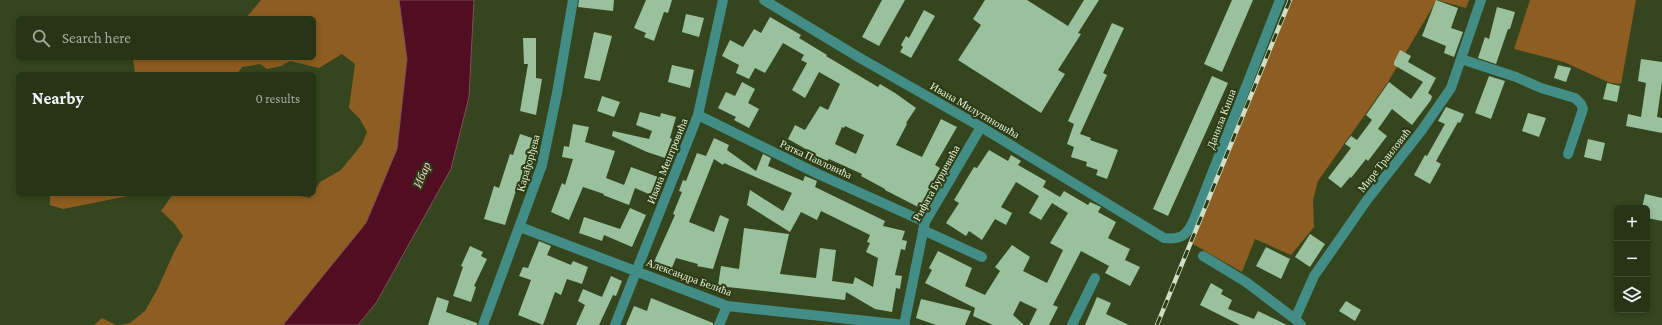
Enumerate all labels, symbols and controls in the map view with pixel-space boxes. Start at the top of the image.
search box [16,16,316,60]
icon: search [30,27,52,49]
text: Search here [62,30,131,46]
street label: Ивана Милутиновића [928,80,1022,140]
street label: Данила Киша [1204,87,1238,151]
text: Nearby [32,89,84,108]
text: 0 results [255,91,300,106]
street label: Ивана Мештровића [644,116,690,205]
street label: Мире Траиловић [1355,125,1413,195]
street label: Карађорђева [514,133,542,193]
street label: Ратка Павловића [778,137,854,181]
street label: Рифата Бурџевића [910,143,962,223]
water label: Ибар [410,160,434,191]
map controls [1614,205,1650,313]
button: + [1614,205,1650,241]
button: − [1614,241,1650,277]
street label: Александра Белића [645,256,734,298]
button: layers [1614,277,1650,313]

